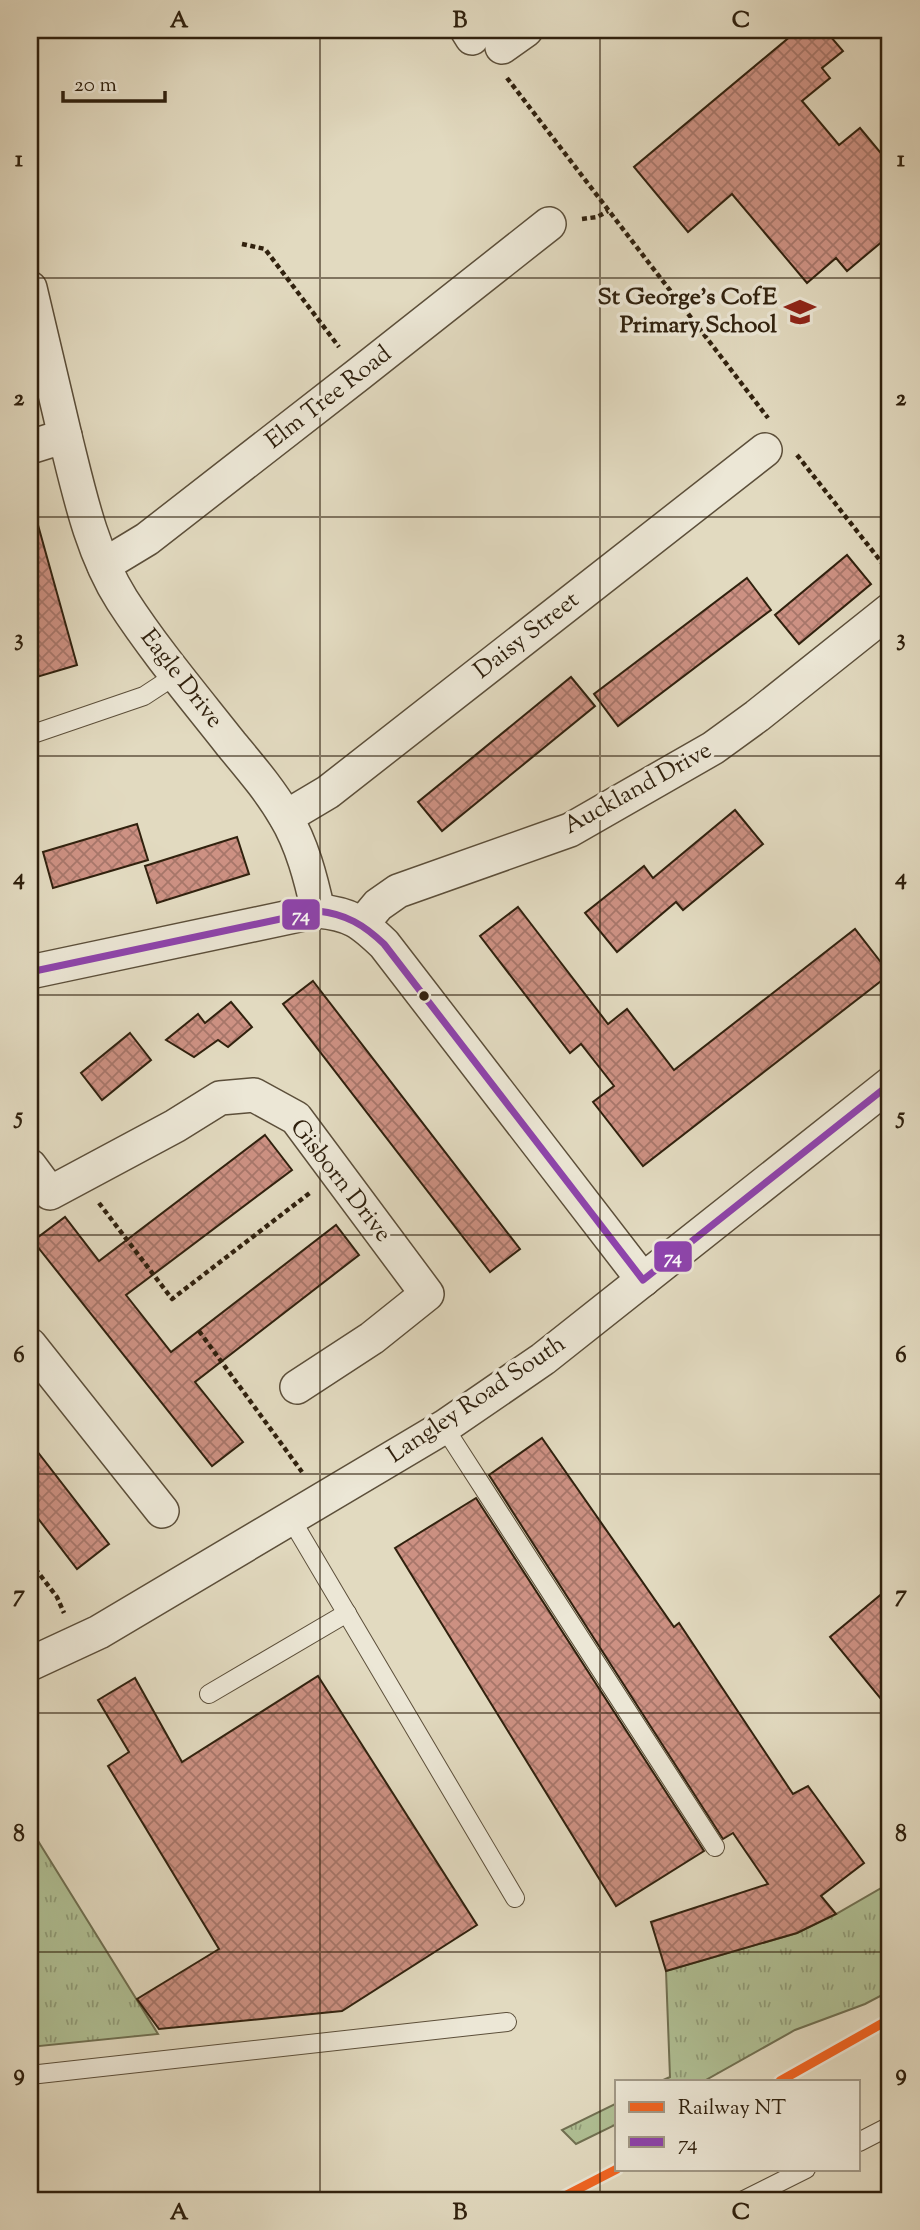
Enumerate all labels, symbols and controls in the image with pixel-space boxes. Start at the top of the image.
text: A [170,5,189,38]
text: B [453,5,468,38]
text: C [732,5,750,38]
scale bar [63,60,164,104]
text: 20 m [74,71,117,101]
text: 1 [15,144,23,177]
text: 1 [897,144,905,177]
place label: St George's CofE Primary School [598,281,777,343]
school or university icon: St George's CofE Primary School [783,295,817,329]
street label: Elm Tree Road [259,338,399,458]
text: 2 [14,383,25,416]
text: 2 [896,383,907,416]
street label: Daisy Street [467,584,587,688]
street label: Eagle Drive [131,622,231,736]
text: 3 [14,623,24,656]
text: 3 [896,623,906,656]
street label: Auckland Drive [558,734,718,844]
text: 4 [12,862,25,895]
text: 4 [894,862,907,895]
line badge: 74 [281,898,321,931]
text: 74 [292,903,310,930]
unlabelled marker [417,989,431,1003]
text: 5 [13,1101,23,1134]
text: 5 [895,1101,905,1134]
street label: Gisborn Drive [281,1112,399,1250]
line badge: 74 [653,1240,693,1273]
text: 74 [664,1245,682,1272]
street label: Langley Road South [381,1328,573,1472]
text: 6 [13,1340,25,1373]
text: 6 [895,1340,907,1373]
text: 7 [13,1579,25,1612]
text: 7 [895,1579,907,1612]
text: 8 [13,1819,25,1852]
text: 8 [895,1819,907,1852]
text: 9 [13,2058,25,2091]
text: 9 [895,2058,907,2091]
legend [615,2080,860,2170]
text: Railway NT [678,2094,786,2124]
text: 74 [678,2130,698,2160]
text: A [170,2197,189,2230]
text: B [453,2197,468,2230]
text: C [732,2197,750,2230]

